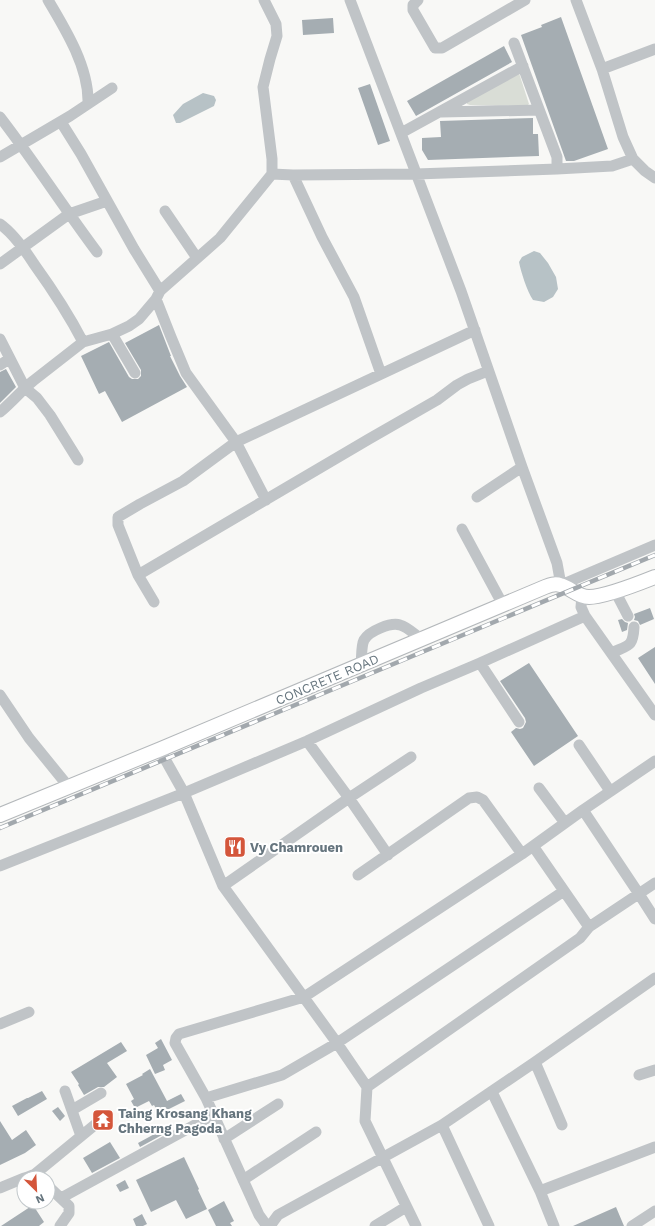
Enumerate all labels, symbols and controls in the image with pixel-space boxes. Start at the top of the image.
street label: CONCRETE ROAD [273,651,381,708]
restaurant icon: Vy Chamrouen [222,834,248,860]
place label: Vy Chamrouen [250,840,343,855]
place label: Taing Krosang Khang Chherng Pagoda [118,1106,252,1136]
temple icon: Taing Krosang Khang Chherng Pagoda [90,1107,116,1133]
north arrow [16,1170,56,1210]
text: N [33,1191,46,1206]

